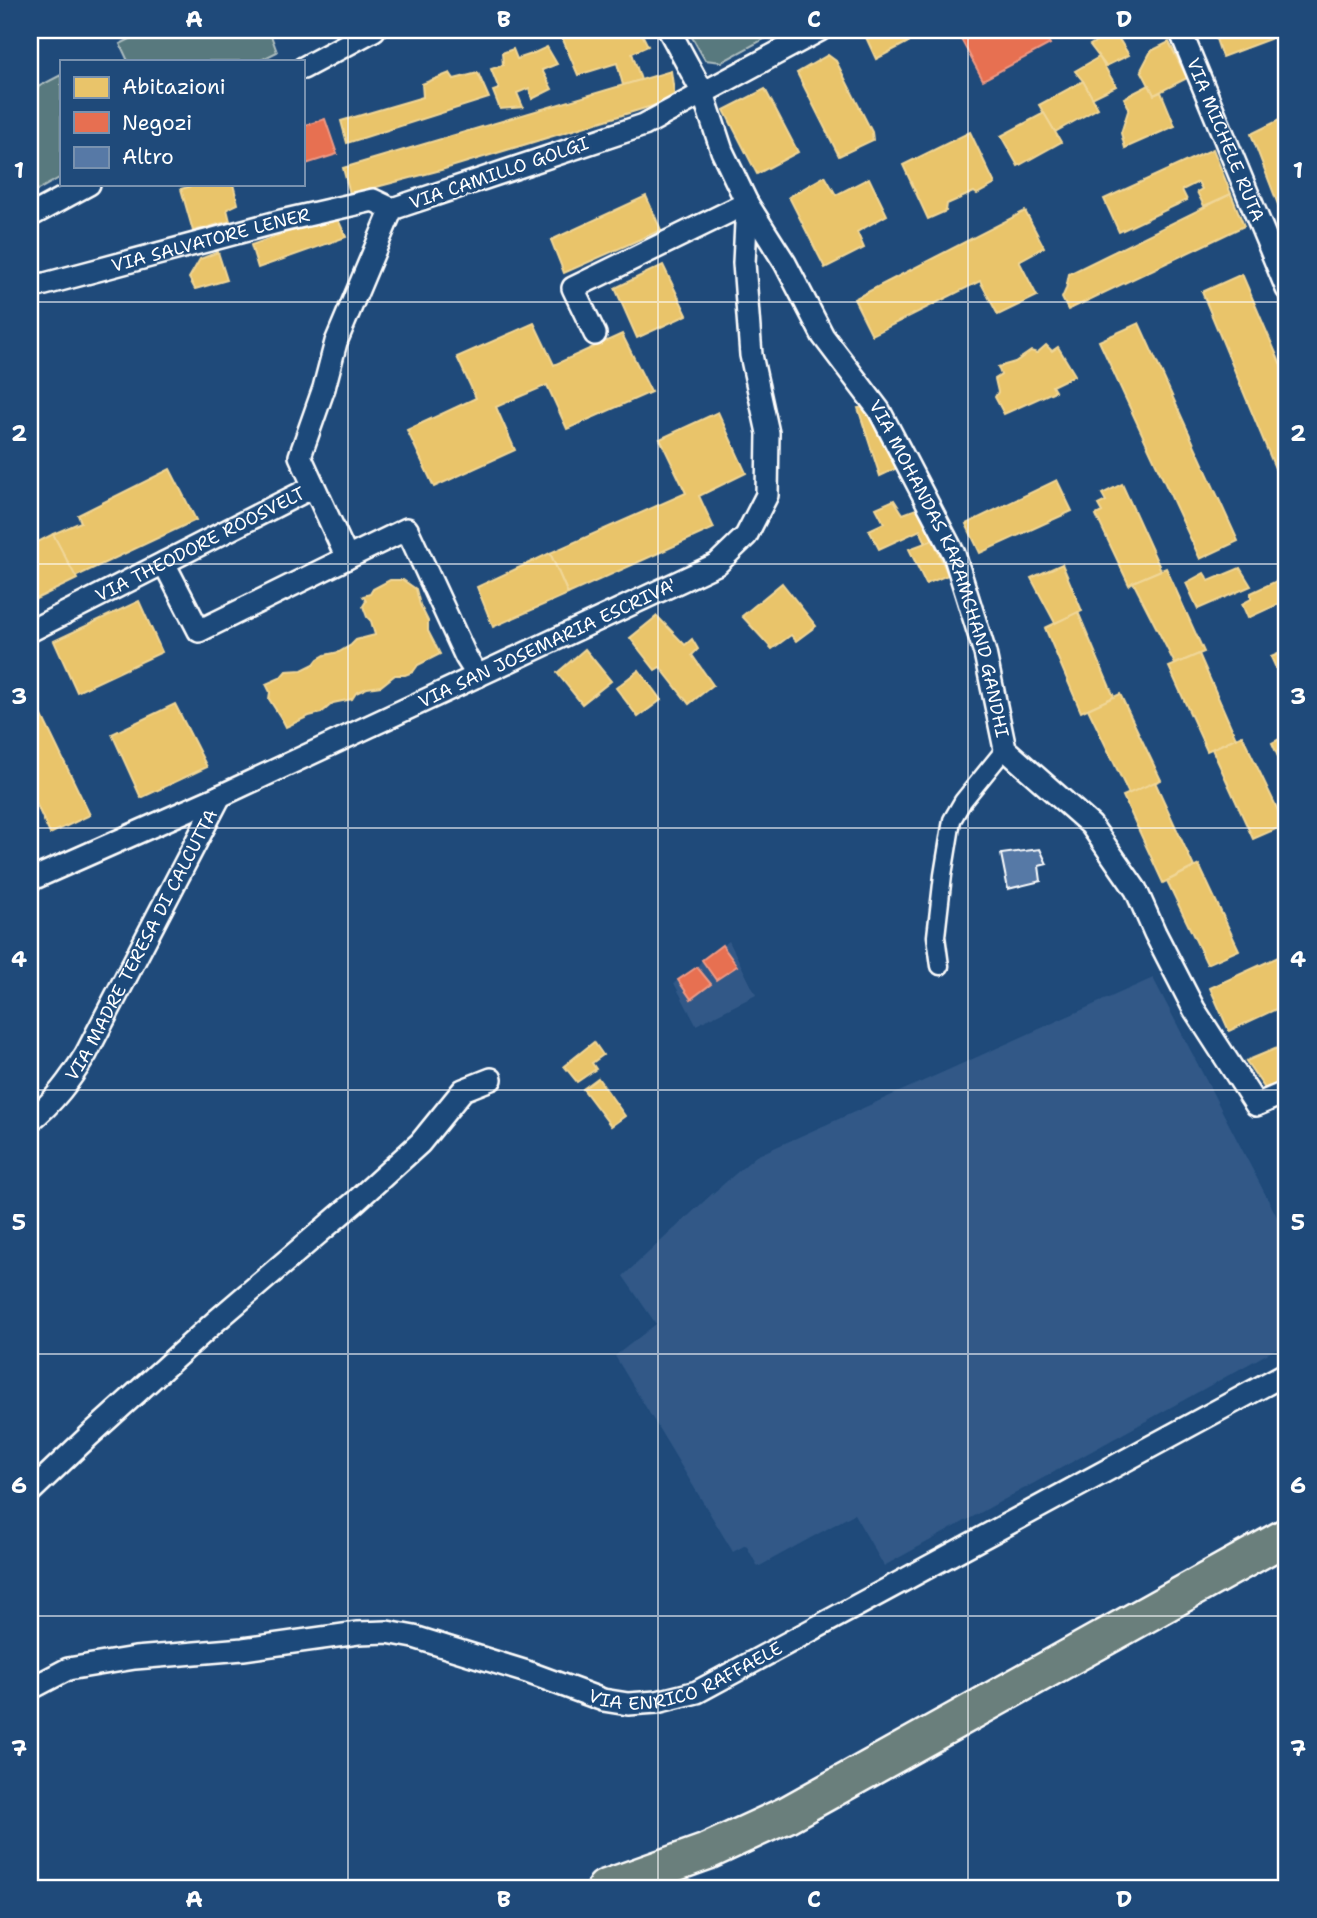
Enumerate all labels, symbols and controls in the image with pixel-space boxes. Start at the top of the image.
text: A [185,4,203,34]
text: B [497,4,511,34]
text: C [807,4,821,34]
text: D [1116,4,1132,34]
street label: VIA MICHELE RUTA [1181,54,1270,225]
legend [60,60,304,186]
text: Abitazioni [122,73,226,101]
text: Negozi [122,109,192,137]
street label: VIA CAMILLO GOLGI [406,131,592,215]
text: Altro [122,143,174,171]
text: 1 [14,155,24,185]
text: 1 [1293,155,1303,185]
street label: VIA SALVATORE LENER [109,203,312,278]
street label: VIA MOHANDAS KARAMCHAND GANDHI [864,395,1014,740]
text: 2 [11,418,27,448]
text: 2 [1290,418,1306,448]
street label: VIA THEODORE ROOSVELT [91,481,309,608]
street label: VIA SAN JOSEMARIA ESCRIVA' [415,573,680,714]
text: 3 [11,681,27,711]
text: 3 [1290,681,1306,711]
street label: VIA MADRE TERESA DI CALCUTTA [60,805,223,1086]
text: 4 [11,944,27,974]
text: 4 [1290,944,1306,974]
text: 5 [12,1207,26,1237]
text: 5 [1291,1207,1305,1237]
text: 6 [11,1470,27,1500]
text: 6 [1290,1470,1306,1500]
street label: VIA ENRICO RAFFAELE [585,1636,786,1716]
text: 7 [11,1733,27,1763]
text: 7 [1290,1733,1306,1763]
text: A [185,1884,203,1914]
text: B [497,1884,511,1914]
text: C [807,1884,821,1914]
text: D [1116,1884,1132,1914]

